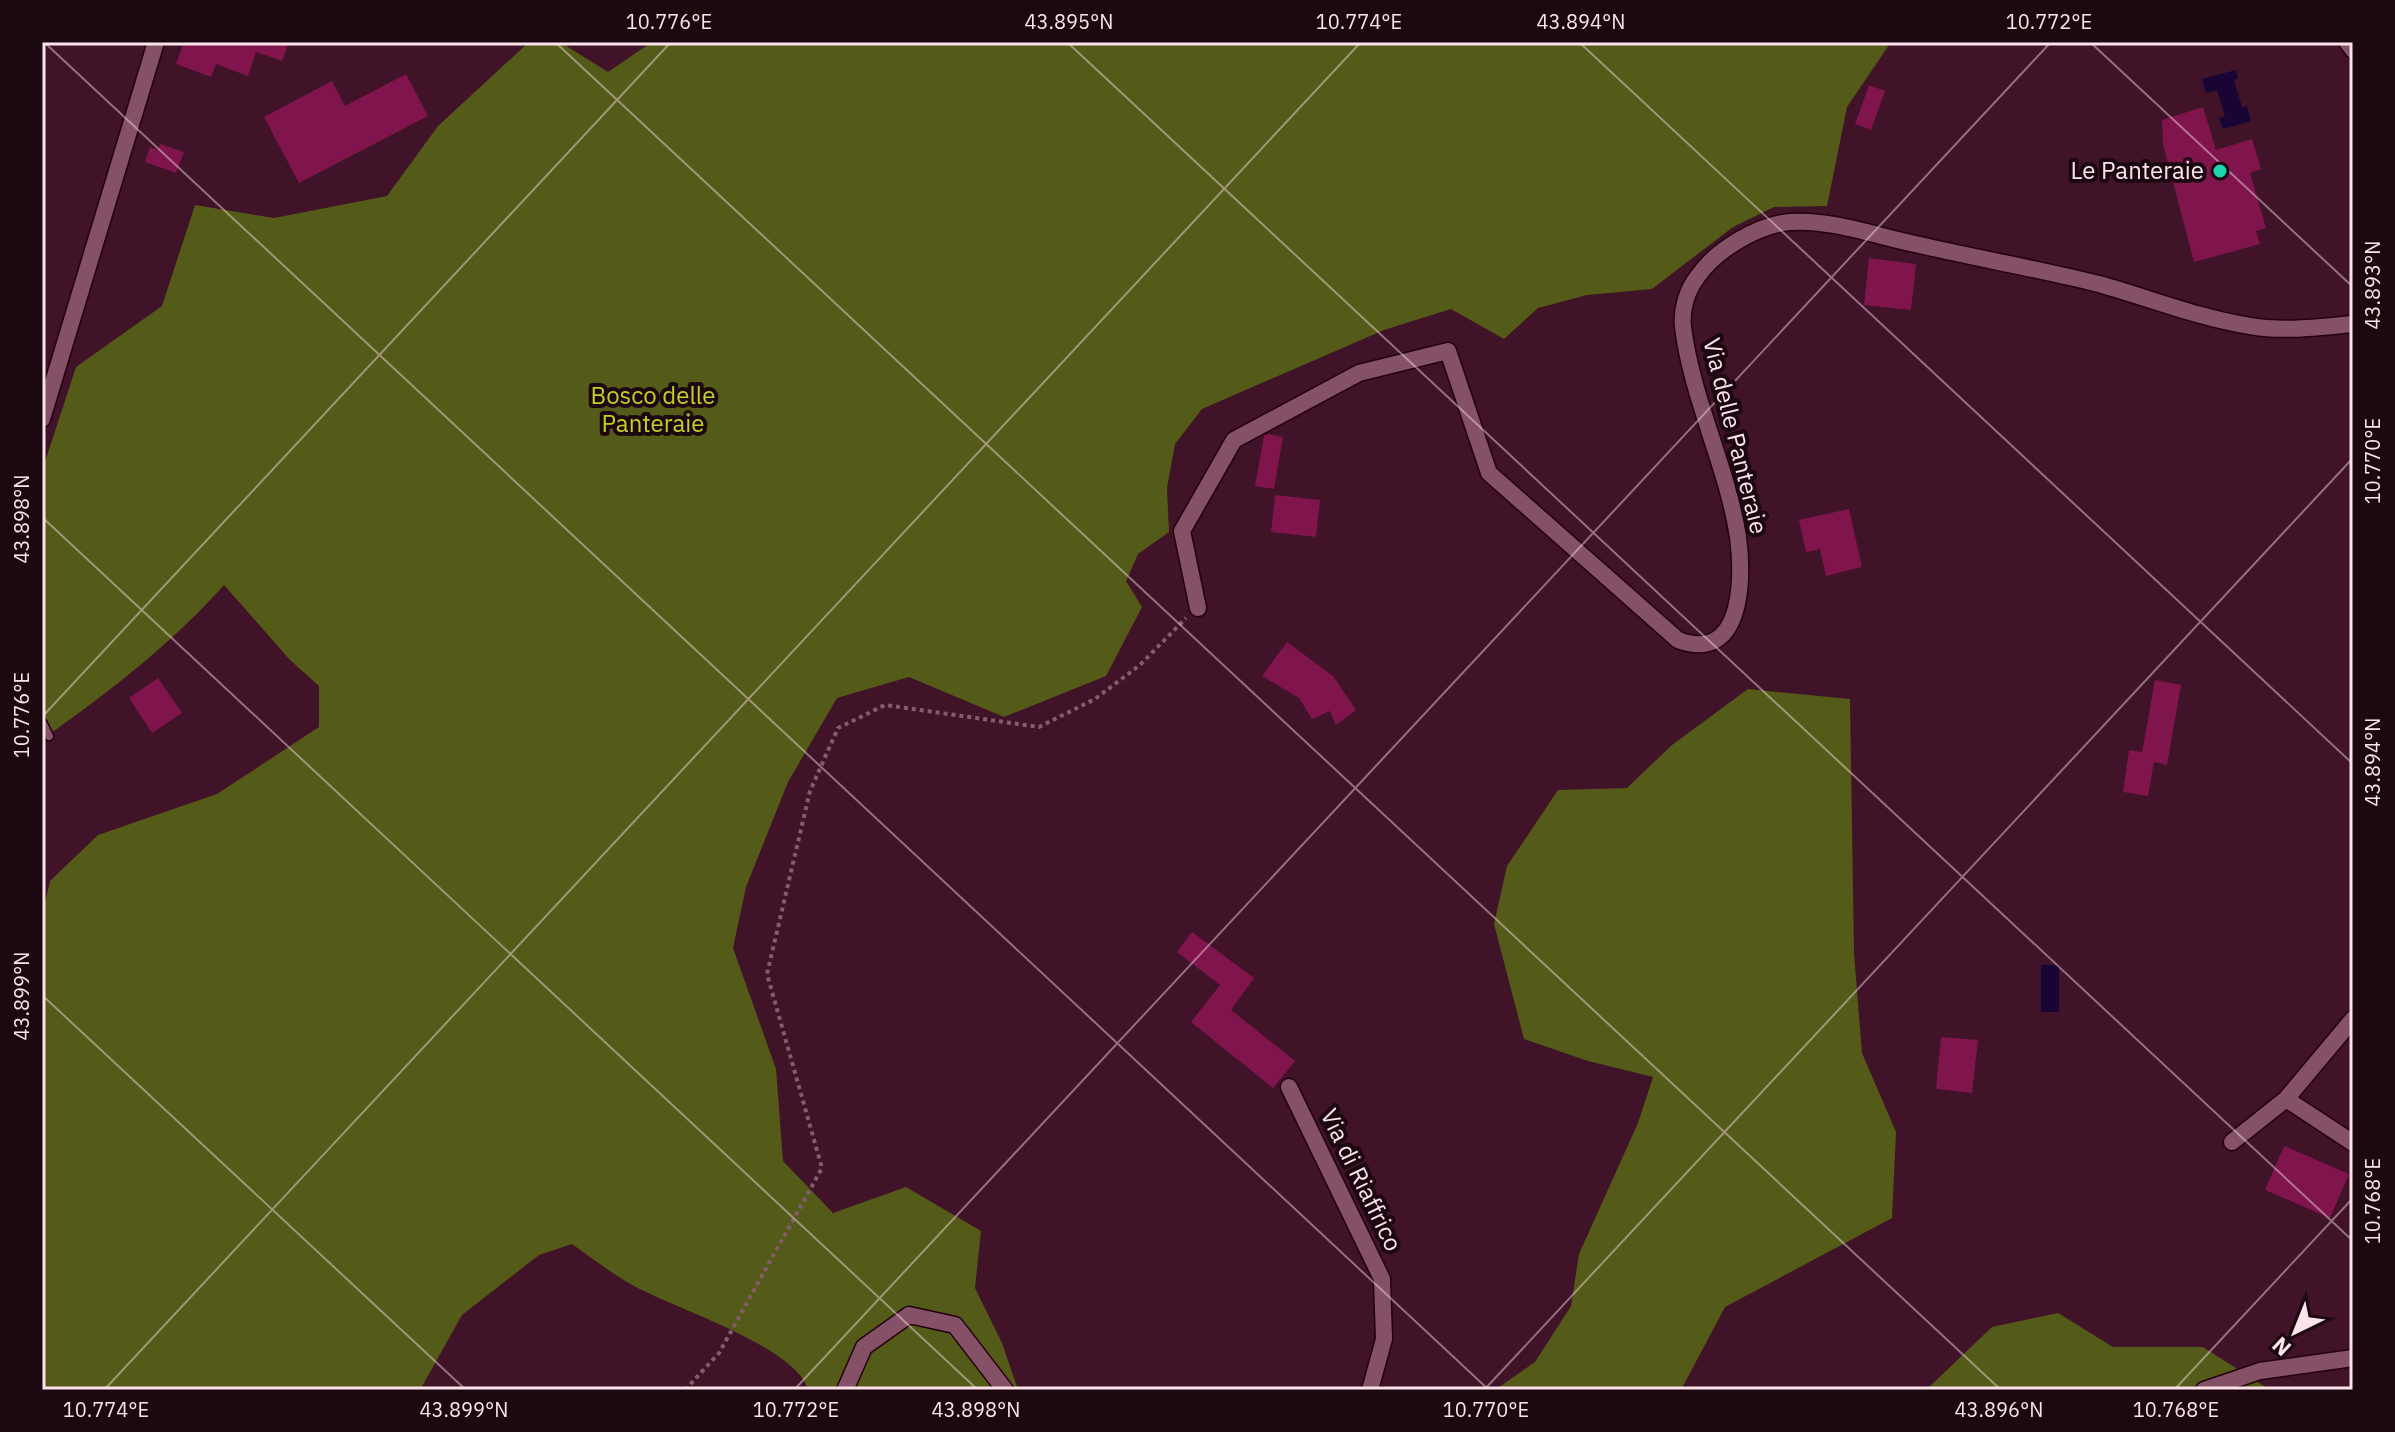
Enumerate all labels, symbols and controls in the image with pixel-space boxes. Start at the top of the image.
text: 10.776°E [626,8,712,35]
text: 43.895°N [1025,8,1113,35]
text: 10.774°E [1316,8,1402,35]
text: 43.894°N [1537,8,1625,35]
text: 10.772°E [2006,8,2092,35]
place label: Le Panteraie [2070,154,2204,186]
marker: Le Panteraie [2211,162,2229,180]
text: 43.893°N [2359,241,2386,329]
street label: Via delle Panteraie [1696,334,1776,537]
park label: Bosco delle Panteraie [590,379,716,439]
text: 10.770°E [2359,418,2386,504]
text: 43.898°N [8,475,35,563]
text: 10.776°E [8,672,35,758]
text: 43.894°N [2359,718,2386,806]
text: 43.899°N [8,952,35,1040]
street label: Via di Riaffrico [1314,1103,1410,1256]
text: 10.768°E [2359,1158,2386,1244]
north arrow [2255,1292,2335,1372]
text: N [2265,1331,2297,1363]
text: 10.774°E [63,1396,149,1423]
text: 43.899°N [420,1396,508,1423]
text: 10.772°E [753,1396,839,1423]
text: 43.898°N [932,1396,1020,1423]
text: 10.770°E [1443,1396,1529,1423]
text: 43.896°N [1955,1396,2043,1423]
text: 10.768°E [2133,1396,2219,1423]

